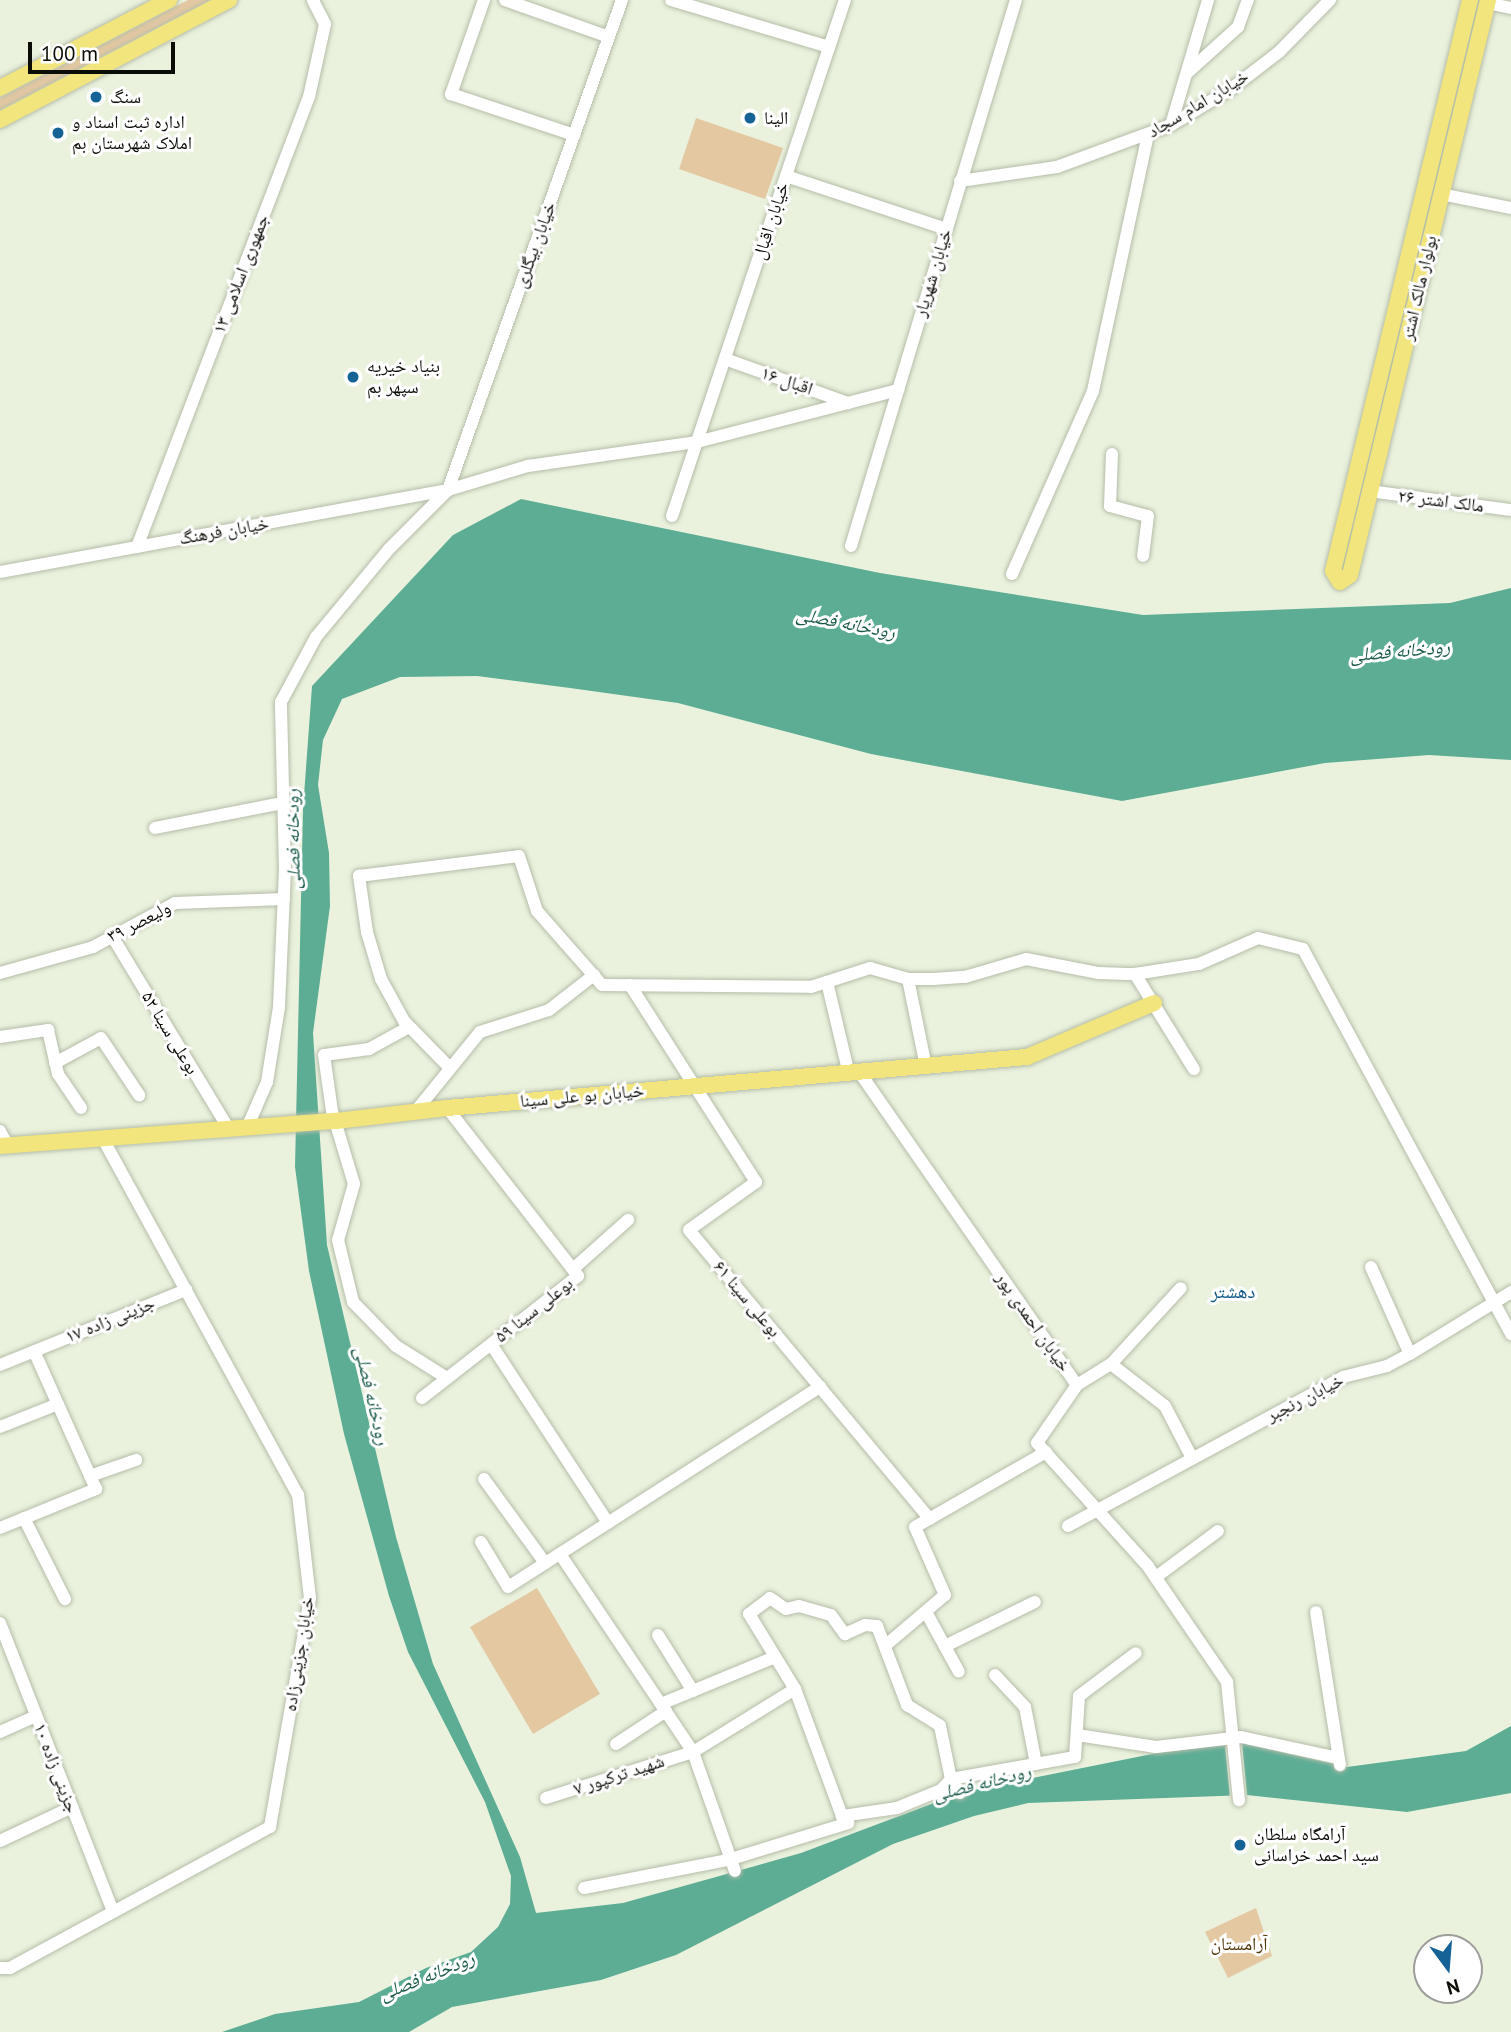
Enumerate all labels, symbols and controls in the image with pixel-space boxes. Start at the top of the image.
scale bar [32,28,178,72]
text: 100 m [41,40,98,67]
street label: خیابان امام سجاد [1144,65,1252,143]
place label: سنگ [110,86,141,108]
marker: سنگ [88,89,104,105]
place label: الینا [764,107,788,129]
marker: الینا [742,110,758,126]
place label: اداره ثبت اسناد و املاک شهرستان بم [72,112,192,154]
marker: اداره ثبت اسناد و املاک شهرستان بم [50,125,66,141]
street label: خیابان اقبال [748,180,794,262]
street label: خیابان بیگلری [509,199,561,291]
street label: جمهوری اسلامی ۱۳ [208,211,274,337]
street label: خیابان شهریار [909,226,957,320]
street label: بولوار مالک اشتر [1396,233,1442,343]
place label: بنیاد خیریه سپهر بم [367,356,440,398]
street label: اقبال ۱۶ [758,362,816,400]
marker: بنیاد خیریه سپهر بم [345,369,361,385]
street label: مالک اشتر ۲۶ [1397,485,1485,517]
street label: خیابان فرهنگ [178,513,270,549]
water label: رودخانه فصلی [795,602,897,644]
water label: رودخانه فصلی [1349,635,1451,667]
water label: رودخانه فصلی [281,789,305,889]
street label: ولیعصر ۳۹ [104,897,174,947]
street label: بوعلی سینا ۵۲ [137,988,203,1078]
street label: خیابان بو علی سینا [519,1080,645,1112]
street label: بوعلی سینا ۶۱ [709,1256,785,1342]
street label: خیابان احمدی پور [991,1268,1075,1376]
street label: بوعلی سینا ۵۹ [491,1273,577,1347]
district label: دهشتر [1211,1281,1255,1303]
street label: جزینی زاده ۱۷ [62,1292,158,1348]
water label: رودخانه فصلی [350,1345,394,1447]
street label: خیابان رنجبر [1263,1369,1347,1427]
street label: خیابان جزینی‌زاده [279,1595,319,1713]
street label: جزینی زاده ۱۰ [29,1720,83,1816]
street label: شهید ترکپور ۷ [571,1750,667,1800]
water label: رودخانه فصلی [931,1760,1033,1806]
place label: آرامگاه سلطان سید احمد خراسانی [1254,1824,1379,1867]
marker: آرامگاه سلطان سید احمد خراسانی [1232,1837,1248,1853]
park label: آرامستان [1210,1933,1268,1955]
north arrow [1413,1934,1483,2004]
water label: رودخانه فصلی [376,1947,478,2005]
text: N [1444,1974,1463,2001]

